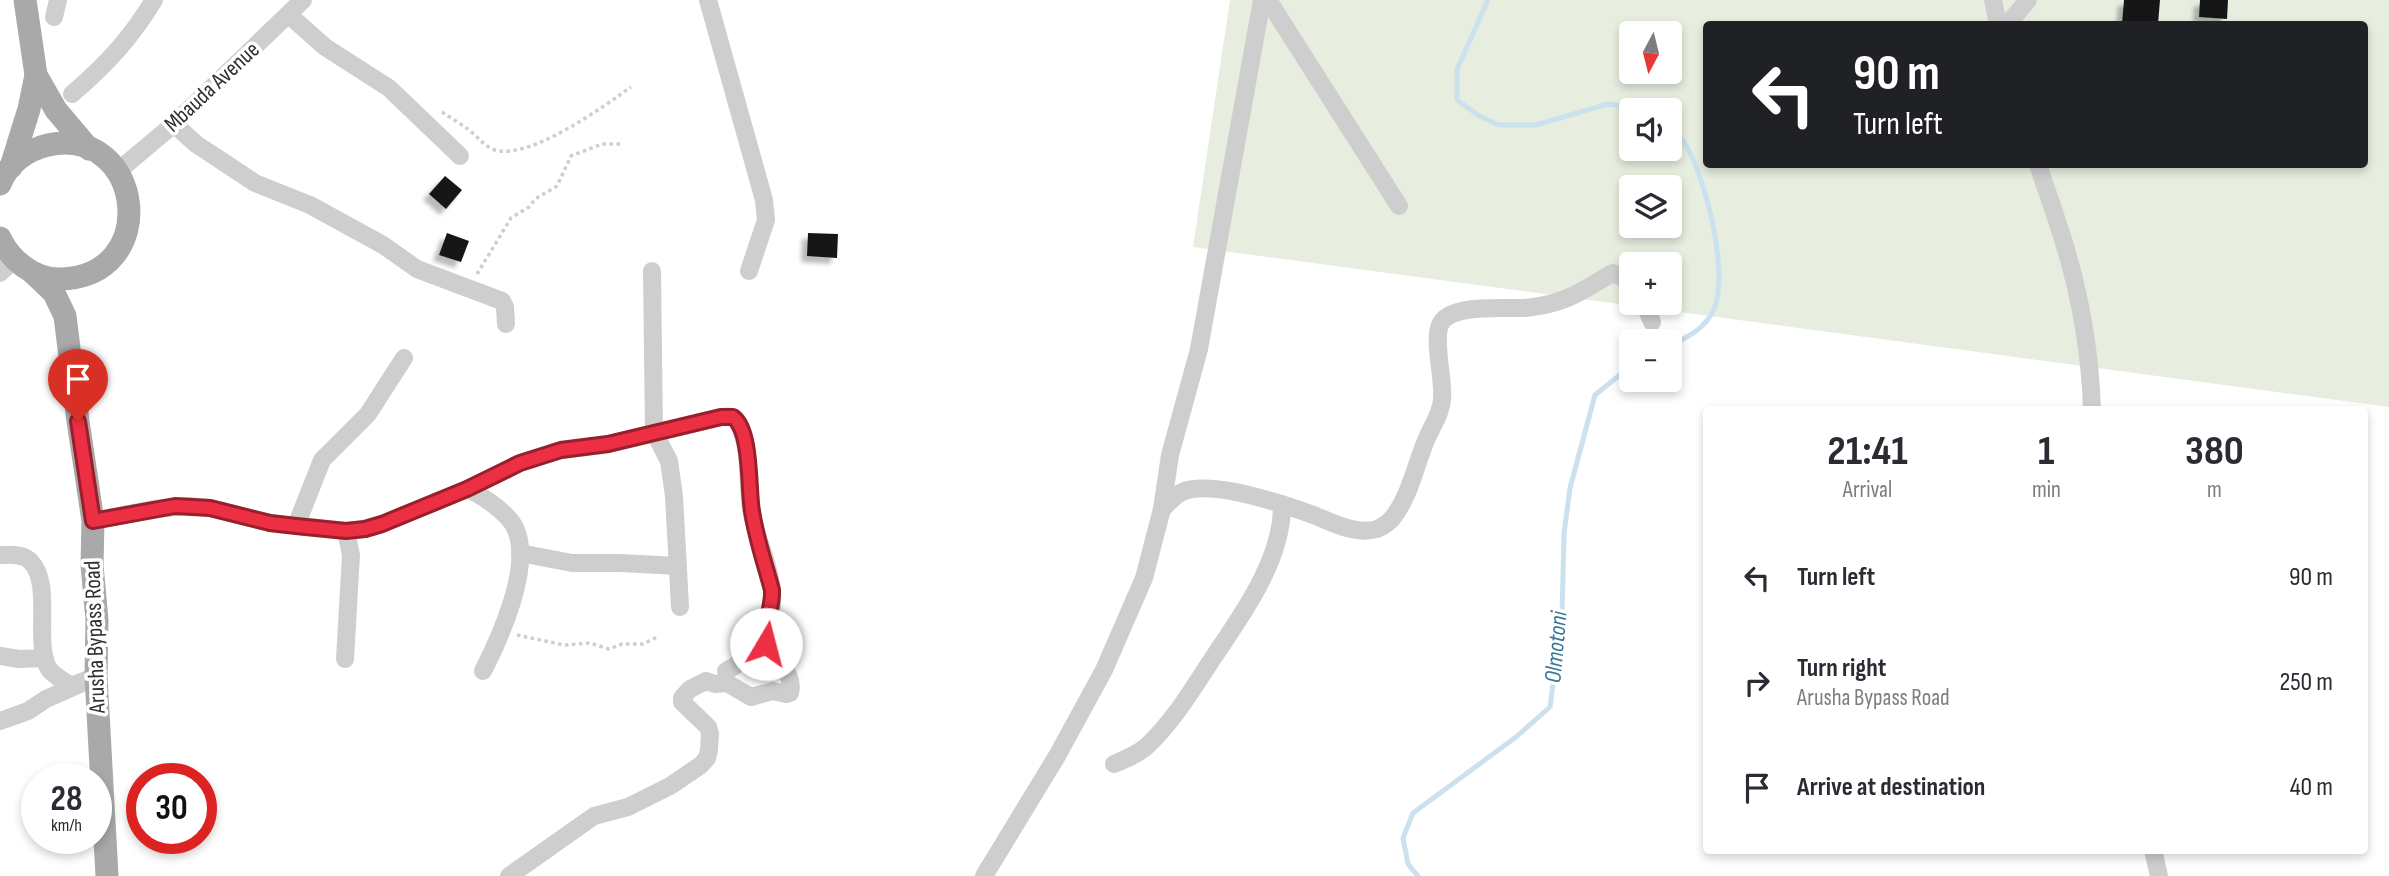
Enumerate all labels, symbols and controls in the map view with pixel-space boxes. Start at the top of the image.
north arrow [1619,21,1682,84]
map controls [1619,21,1682,392]
street label: Mbauda Avenue [159,36,265,138]
text: 90 m [1853,45,1940,104]
icon: left [1738,49,1829,140]
button: sound [1619,98,1682,161]
text: Turn left [1853,105,1943,144]
button: layers [1619,175,1682,238]
button: + [1619,252,1682,315]
button: − [1619,329,1682,392]
pin [48,349,108,421]
icon: arrive [59,360,97,398]
text: 21:41 [1827,426,1908,477]
text: 1 [2038,426,2055,477]
text: 380 [2185,426,2244,477]
text: Arrival [1843,476,1892,504]
text: min [2032,476,2061,504]
text: m [2207,476,2222,504]
icon: left [1738,559,1776,597]
street label: Arusha Bypass Road [78,560,112,715]
text: Turn left [1797,562,1875,593]
text: 90 m [2289,562,2333,593]
position arrow [729,607,803,681]
water label: Olmotoni [1538,609,1574,684]
text: Turn right [1797,653,1886,684]
icon: right [1738,664,1776,702]
text: 250 m [2279,667,2333,698]
text: Arusha Bypass Road [1797,684,1950,712]
speed limit sign: 30 [126,763,217,854]
icon: arrive [1738,769,1776,807]
text: Arrive at destination [1797,772,1985,803]
text: 40 m [2290,772,2333,803]
text: 28 [51,778,82,821]
text: km/h [51,815,82,836]

